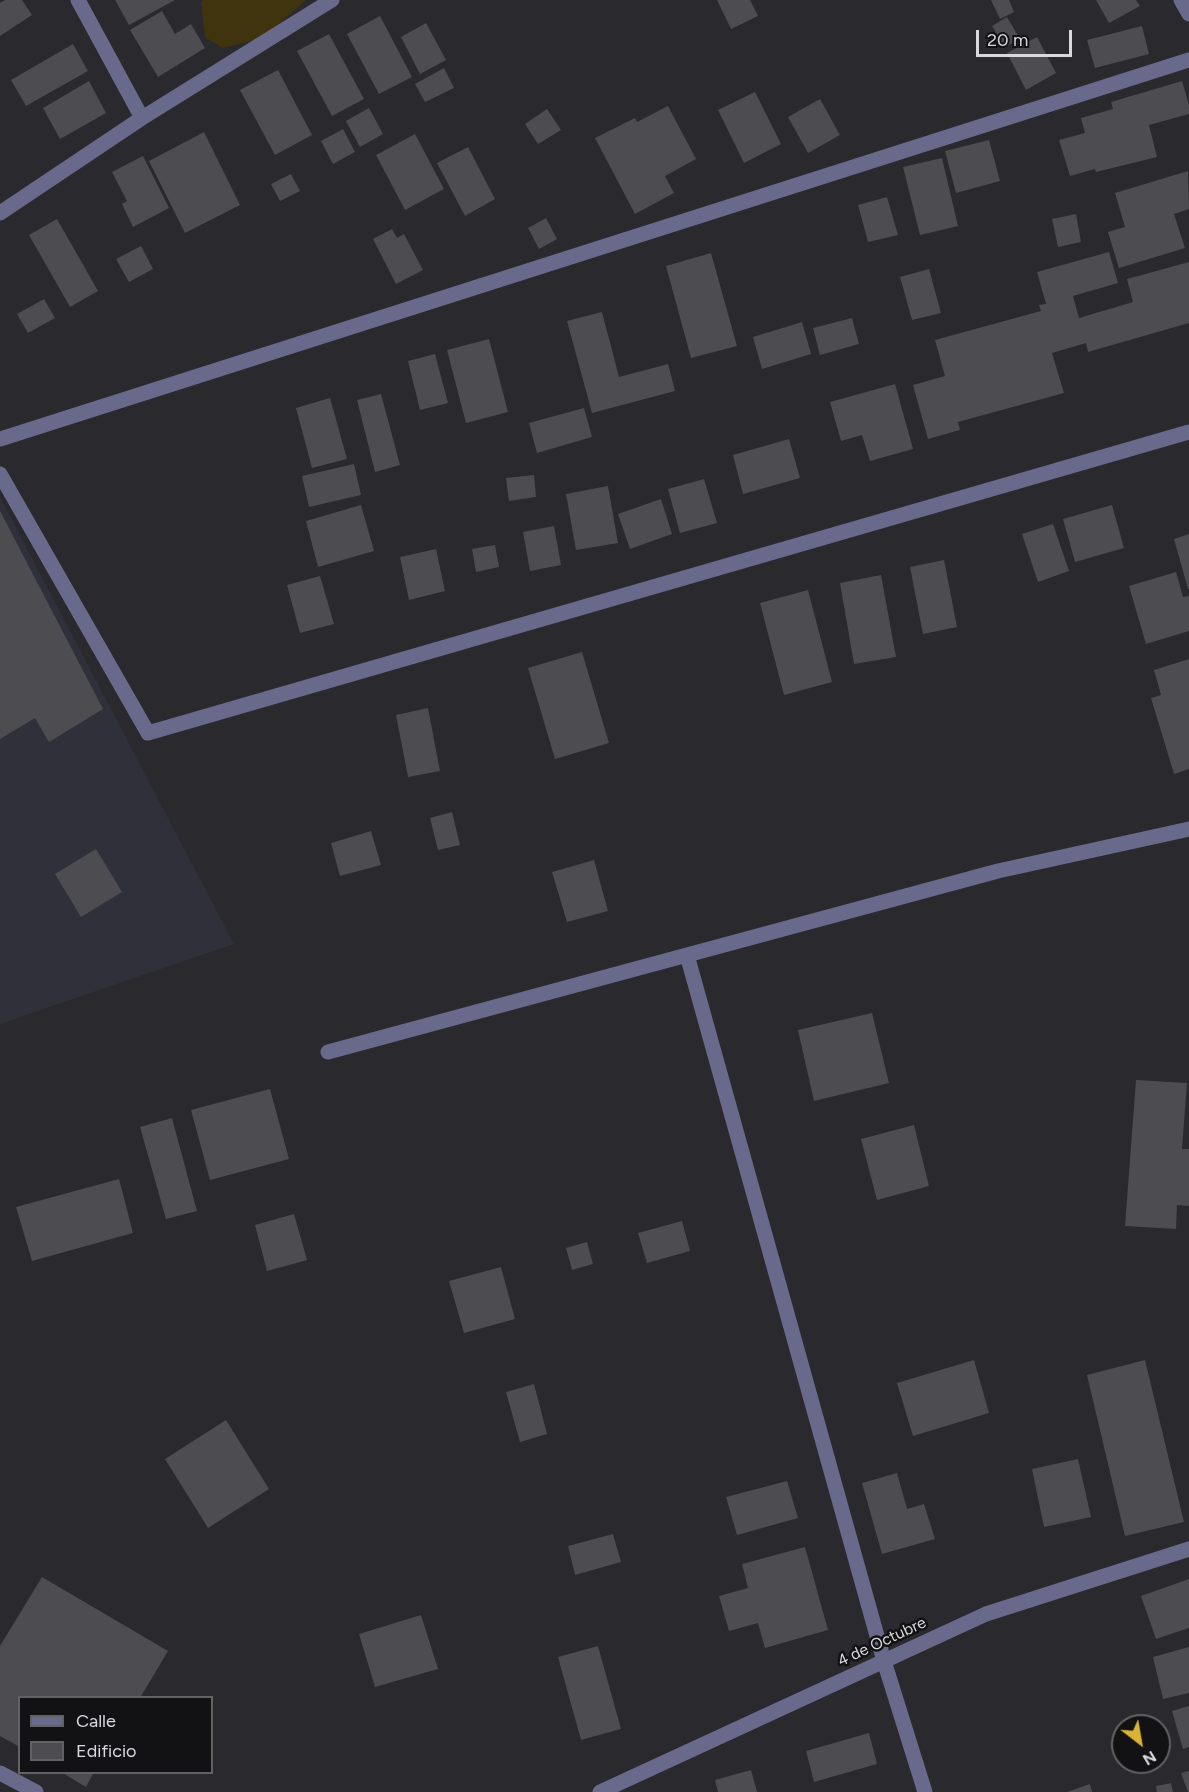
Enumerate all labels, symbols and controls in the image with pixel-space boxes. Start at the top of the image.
scale bar [979,18,1075,56]
text: 20 m [987,29,1028,51]
street label: 4 de Octubre [835,1613,929,1671]
legend [18,1696,213,1774]
text: Calle [76,1710,116,1732]
north arrow [1111,1714,1171,1774]
text: Edificio [76,1740,137,1762]
text: N [1139,1747,1160,1769]

